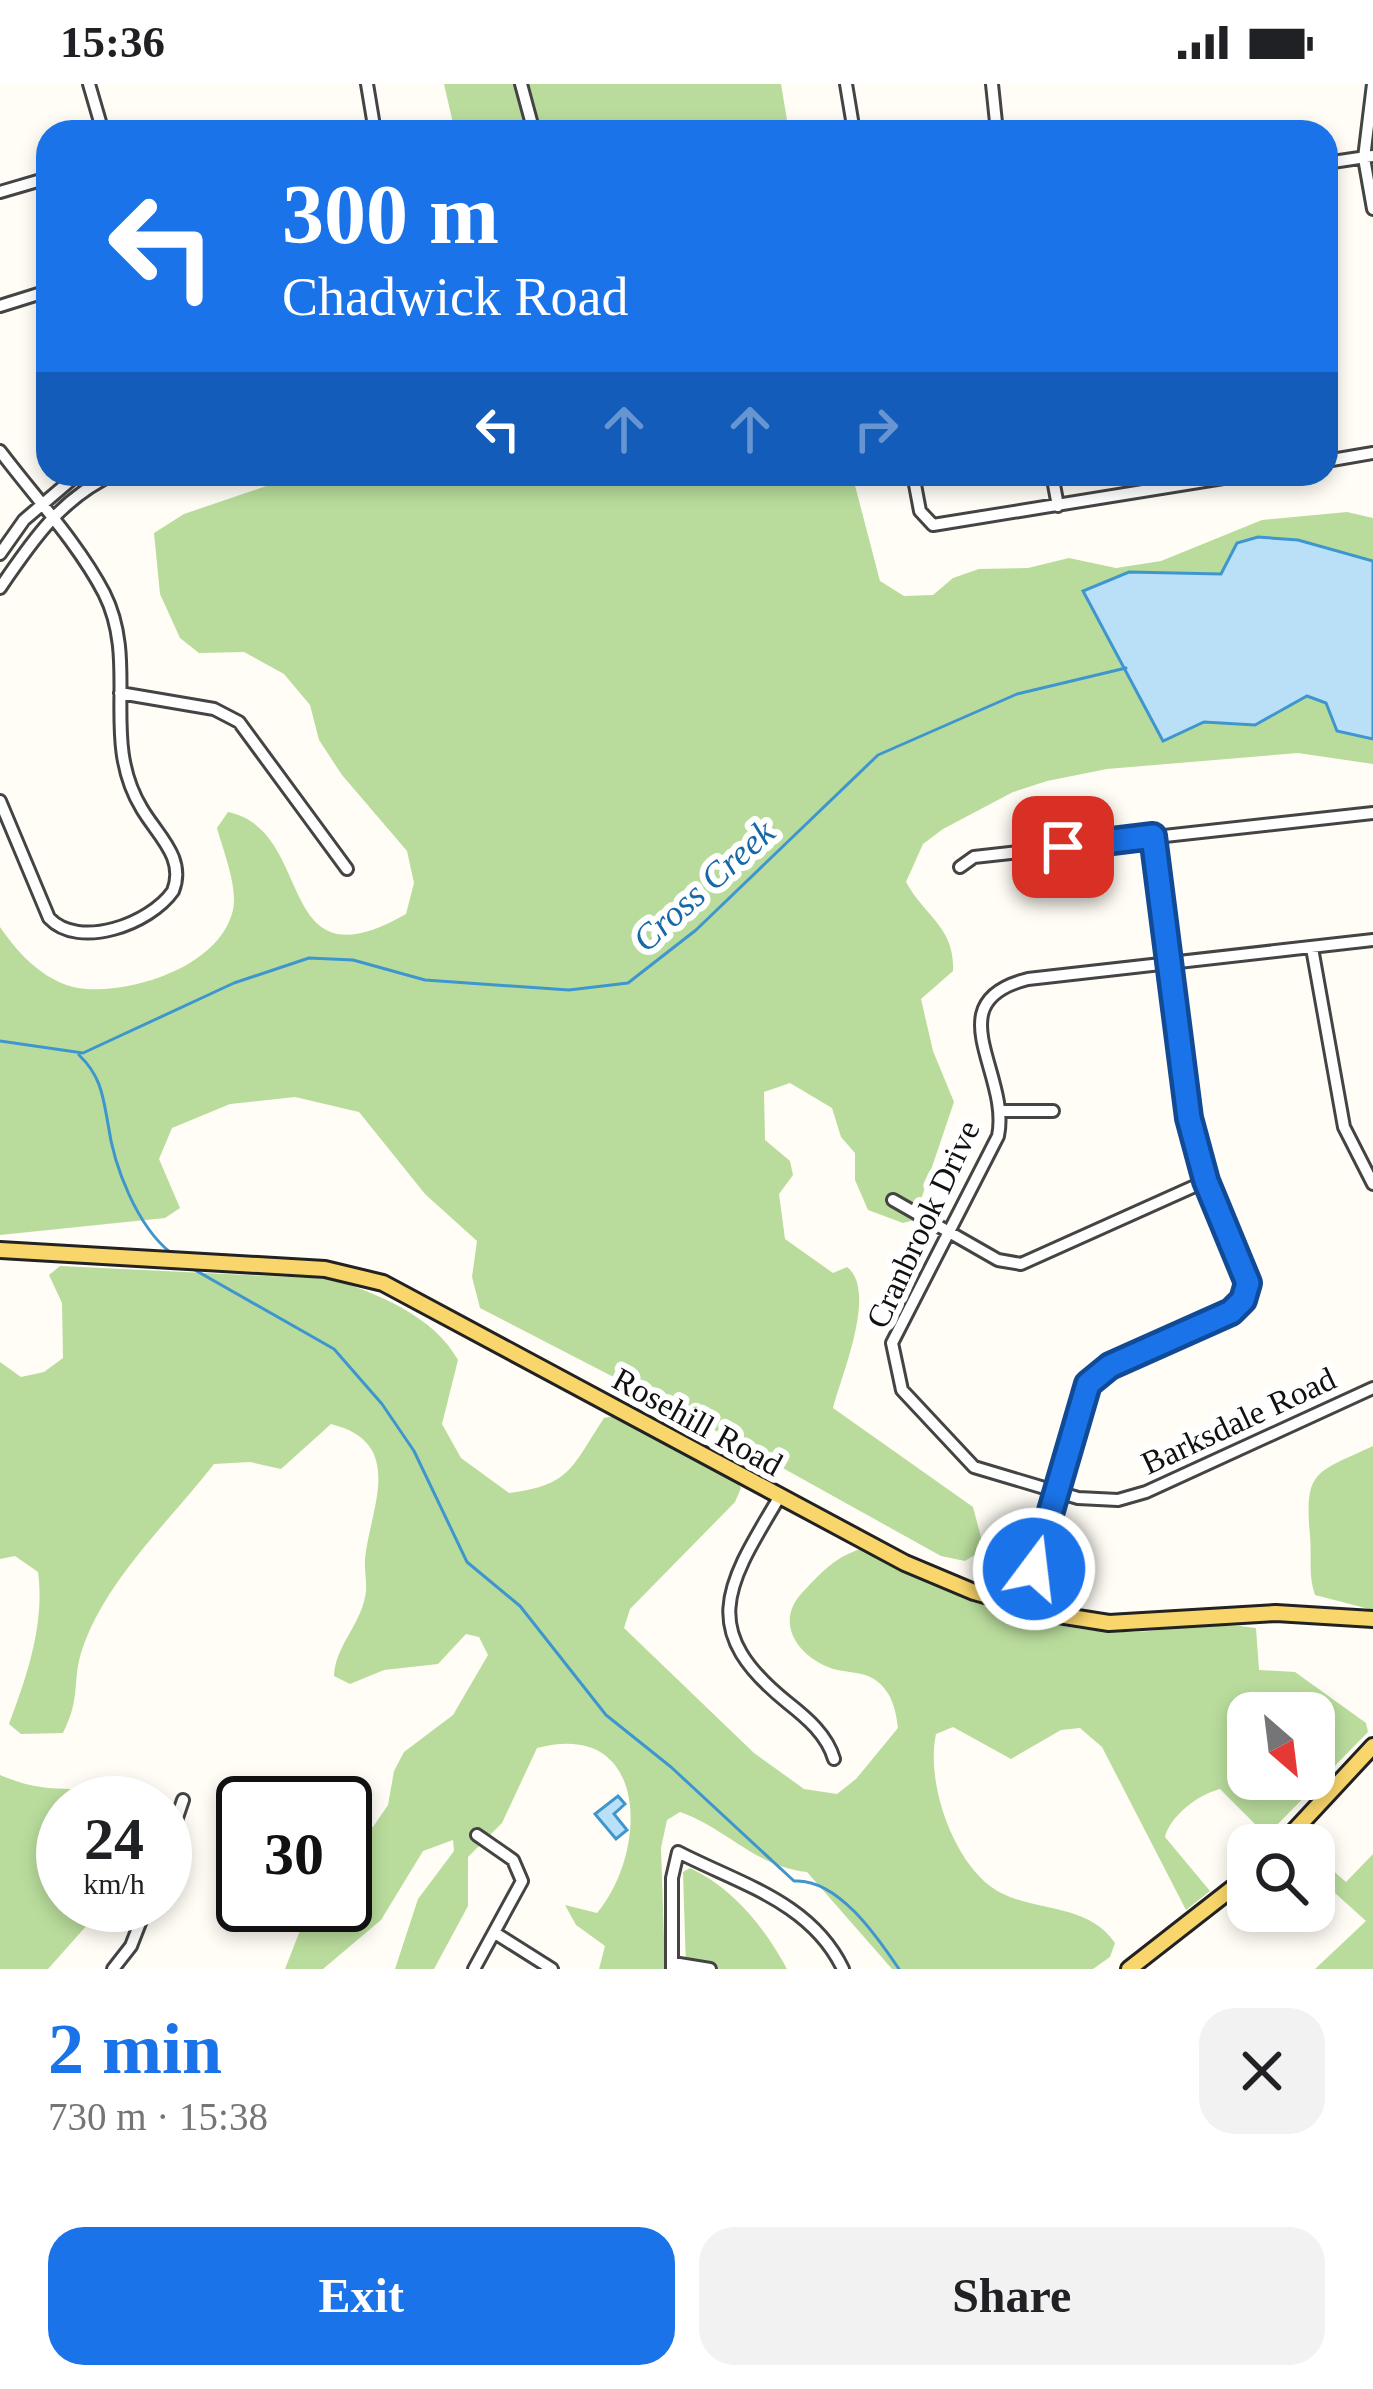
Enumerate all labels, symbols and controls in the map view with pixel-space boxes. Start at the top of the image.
text: 15:36 [60,17,165,67]
icon: left [84,168,240,324]
text: 300 m [282,168,499,261]
text: Chadwick Road [282,267,628,327]
icon: left [465,396,531,462]
icon: ahead [591,396,657,462]
icon: ahead [717,396,783,462]
icon: right [843,396,909,462]
pin [1012,796,1114,898]
water label: Cross Creek [625,811,783,960]
icon: arrive [1030,814,1096,880]
street label: Cranbrook Drive [859,1115,987,1334]
street label: Barksdale Road [1136,1360,1342,1482]
street label: Rosehill Road [607,1361,789,1483]
position arrow [971,1506,1097,1632]
north arrow [1227,1692,1335,1800]
map controls [1227,1692,1335,1932]
speed limit sign: 30 [216,1776,372,1932]
text: 24 [84,1806,144,1872]
button: search [1227,1824,1335,1932]
text: km/h [83,1867,145,1900]
button: close [1199,2008,1325,2134]
text: 2 min [48,2009,222,2089]
text: 730 m · 15:38 [48,2095,268,2138]
button: Exit [48,2227,675,2365]
button: Share [699,2227,1325,2365]

